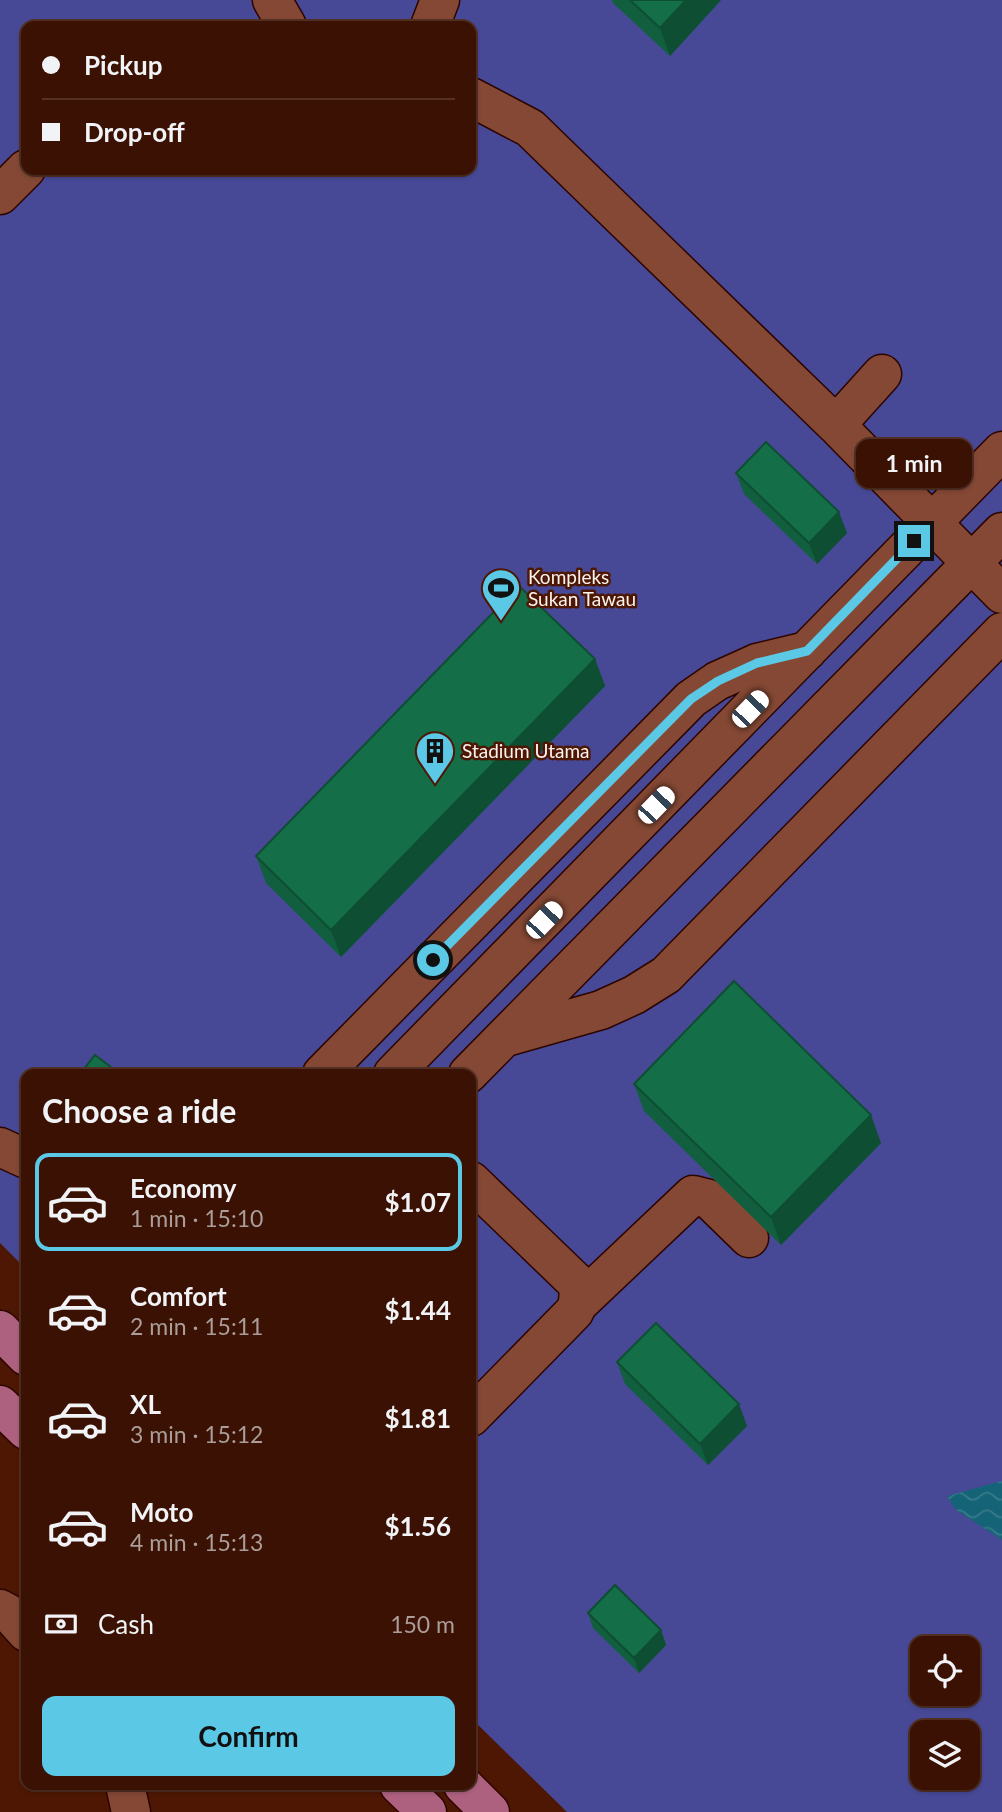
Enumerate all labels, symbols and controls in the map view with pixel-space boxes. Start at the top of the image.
text: Pickup [84,49,163,81]
text: Drop-off [84,116,185,148]
callout: 1 min [856,440,972,489]
text: 1 min [885,449,943,477]
route end [898,525,930,557]
place label: Kompleks Sukan Tawau [528,565,636,610]
sports icon: Kompleks Sukan Tawau [480,567,522,622]
car [728,687,773,731]
building icon: Stadium Utama [414,730,456,785]
place label: Stadium Utama [462,739,590,762]
car [634,783,679,827]
car [522,898,567,942]
route start [417,944,449,976]
text: Choose a ride [42,1091,236,1130]
icon: car [46,1171,109,1234]
text: Economy [130,1172,236,1204]
text: $1.07 [385,1186,451,1218]
text: 1 min · 15:10 [130,1204,263,1232]
icon: car [46,1279,109,1342]
text: Comfort [130,1280,227,1312]
text: $1.44 [385,1294,451,1326]
text: 2 min · 15:11 [130,1312,263,1340]
icon: car [46,1387,109,1450]
text: XL [130,1388,161,1420]
text: $1.81 [385,1402,451,1434]
text: 3 min · 15:12 [130,1420,263,1448]
icon: car [46,1495,109,1558]
text: Moto [130,1496,193,1528]
text: $1.56 [385,1510,451,1542]
text: 4 min · 15:13 [130,1528,263,1556]
icon: cash [42,1605,80,1643]
text: Cash [98,1608,154,1640]
text: 150 m [390,1610,455,1638]
map controls [910,1636,980,1790]
button: locate [910,1636,980,1706]
button: Confirm [42,1696,455,1776]
button: layers [910,1720,980,1790]

